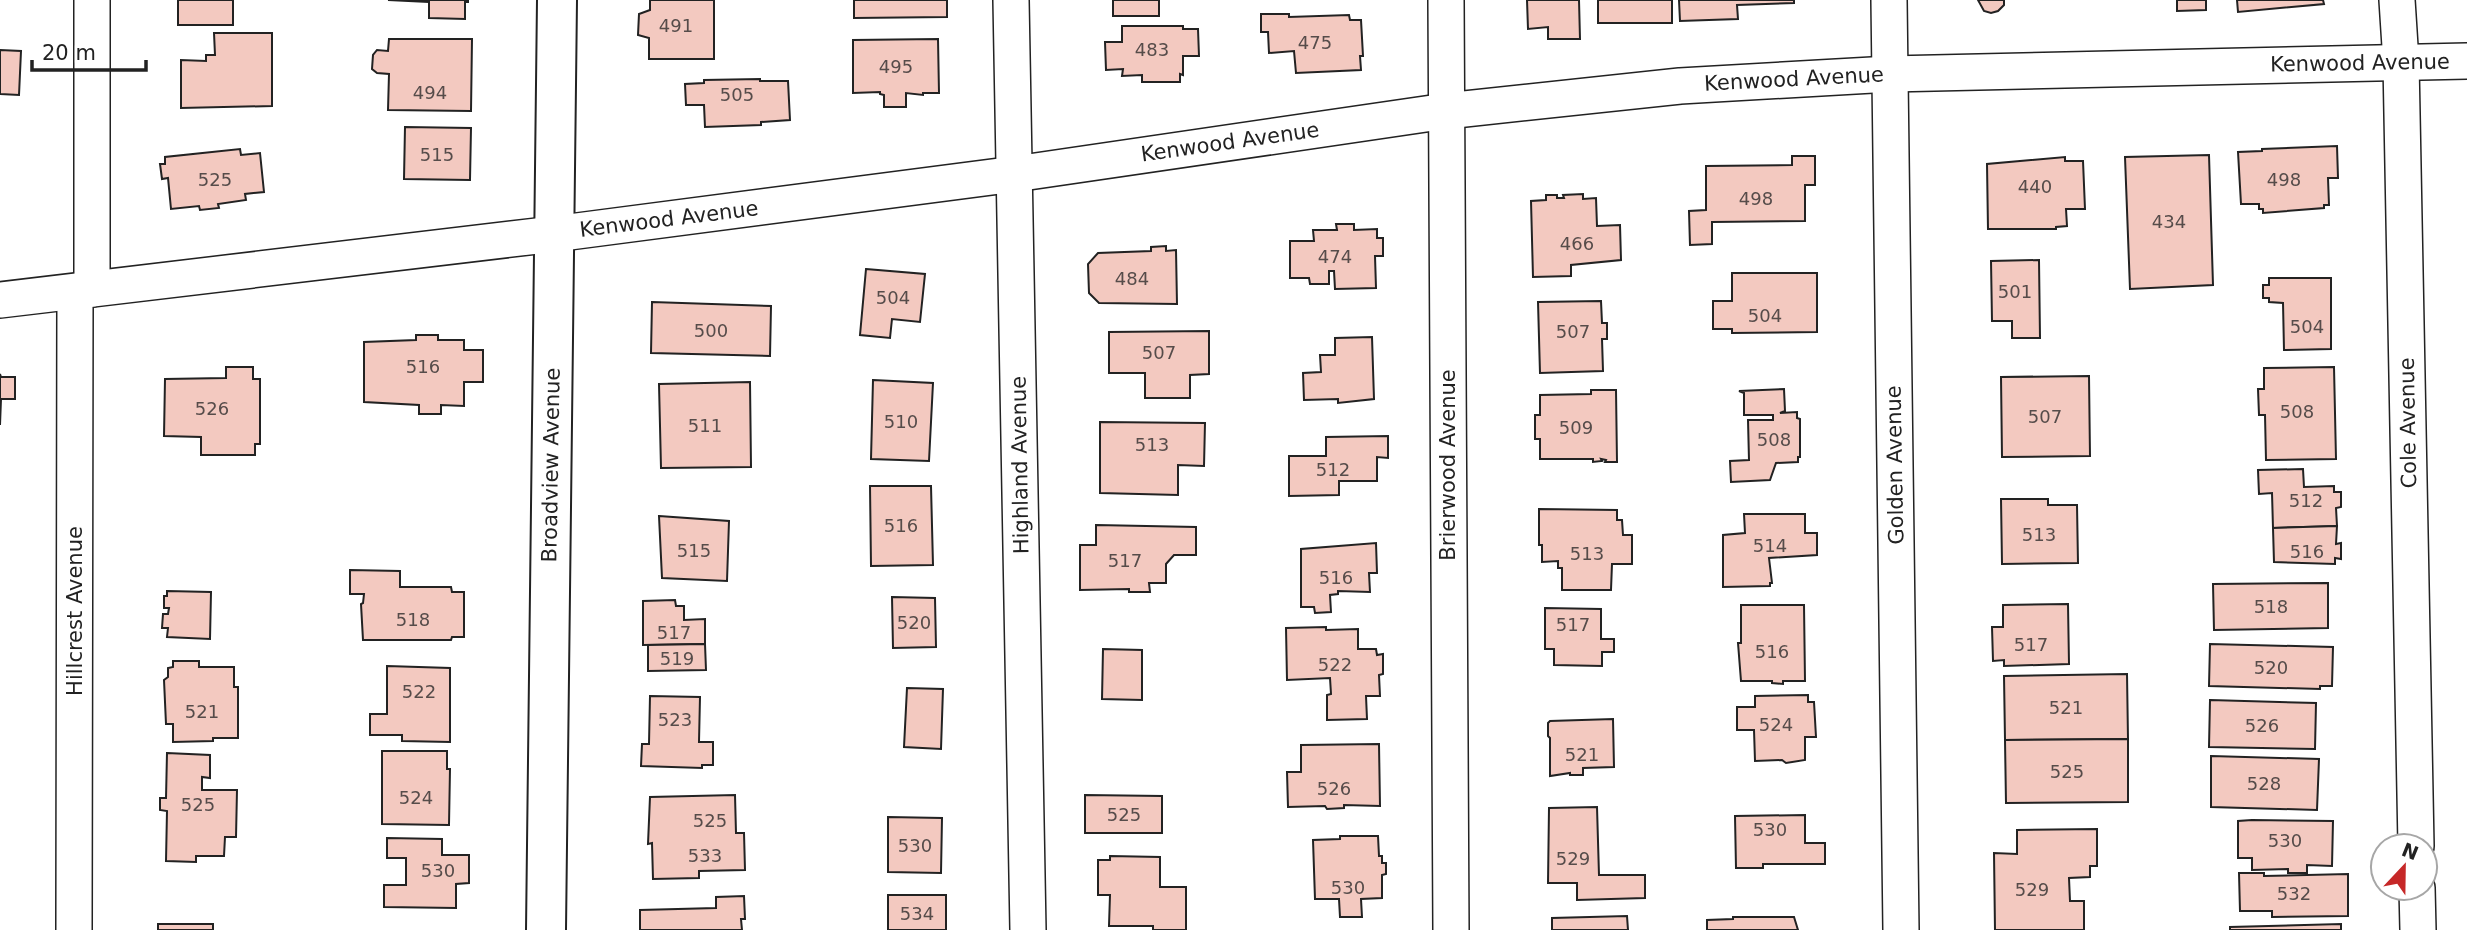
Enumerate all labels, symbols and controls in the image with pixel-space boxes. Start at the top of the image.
house number: 491 [659,15,693,36]
scale bar [32,28,145,72]
house number: 475 [1298,32,1332,53]
house number: 483 [1135,39,1169,60]
text: 20 m [42,41,96,65]
street label: Kenwood Avenue [2270,49,2450,77]
house number: 495 [879,56,913,77]
street label: Kenwood Avenue [1704,62,1884,96]
house number: 494 [413,82,447,103]
house number: 505 [720,84,754,105]
street label: Kenwood Avenue [1139,118,1321,166]
house number: 515 [420,144,454,165]
house number: 525 [198,169,232,190]
house number: 498 [2267,169,2301,190]
house number: 440 [2018,176,2052,197]
house number: 498 [1739,188,1773,209]
street label: Kenwood Avenue [578,196,760,242]
house number: 434 [2152,211,2186,232]
house number: 466 [1560,233,1594,254]
house number: 474 [1318,246,1352,267]
house number: 484 [1115,268,1149,289]
house number: 501 [1998,281,2032,302]
house number: 504 [876,287,910,308]
house number: 504 [1748,305,1782,326]
house number: 504 [2290,316,2324,337]
house number: 500 [694,320,728,341]
house number: 507 [1556,321,1590,342]
house number: 507 [1142,342,1176,363]
house number: 516 [406,356,440,377]
street label: Cole Avenue [2395,357,2421,489]
street label: Broadview Avenue [537,367,565,563]
street label: Brierwood Avenue [1436,369,1460,561]
street label: Highland Avenue [1006,376,1034,554]
street label: Golden Avenue [1882,385,1908,545]
house number: 526 [195,398,229,419]
house number: 508 [2280,401,2314,422]
house number: 507 [2028,406,2062,427]
house number: 510 [884,411,918,432]
house number: 511 [688,415,722,436]
house number: 509 [1559,417,1593,438]
house number: 508 [1757,429,1791,450]
house number: 513 [1135,434,1169,455]
house number: 512 [1316,459,1350,480]
house number: 512 [2289,490,2323,511]
house number: 516 [884,515,918,536]
house number: 513 [2022,524,2056,545]
street label: Hillcrest Avenue [63,526,87,696]
house number: 514 [1753,535,1787,556]
house number: 515 [677,540,711,561]
house number: 516 [2290,541,2324,562]
house number: 513 [1570,543,1604,564]
house number: 517 [1108,550,1142,571]
house number: 516 [1319,567,1353,588]
house number: 518 [2254,596,2288,617]
house number: 518 [396,609,430,630]
house number: 520 [897,612,931,633]
house number: 517 [1556,614,1590,635]
house number: 517 [657,622,691,643]
house number: 517 [2014,634,2048,655]
house number: 516 [1755,641,1789,662]
house number: 519 [660,648,694,669]
house number: 522 [1318,654,1352,675]
house number: 520 [2254,657,2288,678]
house number: 522 [402,681,436,702]
house number: 521 [2049,697,2083,718]
house number: 521 [185,701,219,722]
house number: 523 [658,709,692,730]
house number: 524 [1759,714,1793,735]
house number: 526 [2245,715,2279,736]
house number: 521 [1565,744,1599,765]
house number: 525 [2050,761,2084,782]
house number: 528 [2247,773,2281,794]
house number: 526 [1317,778,1351,799]
house number: 524 [399,787,433,808]
house number: 525 [181,794,215,815]
house number: 525 [1107,804,1141,825]
house number: 525 [693,810,727,831]
house number: 530 [1753,819,1787,840]
house number: 530 [2268,830,2302,851]
north arrow [2369,832,2439,902]
house number: 530 [898,835,932,856]
text: N [2399,838,2422,864]
house number: 533 [688,845,722,866]
house number: 529 [1556,848,1590,869]
house number: 530 [421,860,455,881]
house number: 530 [1331,877,1365,898]
house number: 529 [2015,879,2049,900]
house number: 532 [2277,883,2311,904]
house number: 534 [900,903,934,924]

